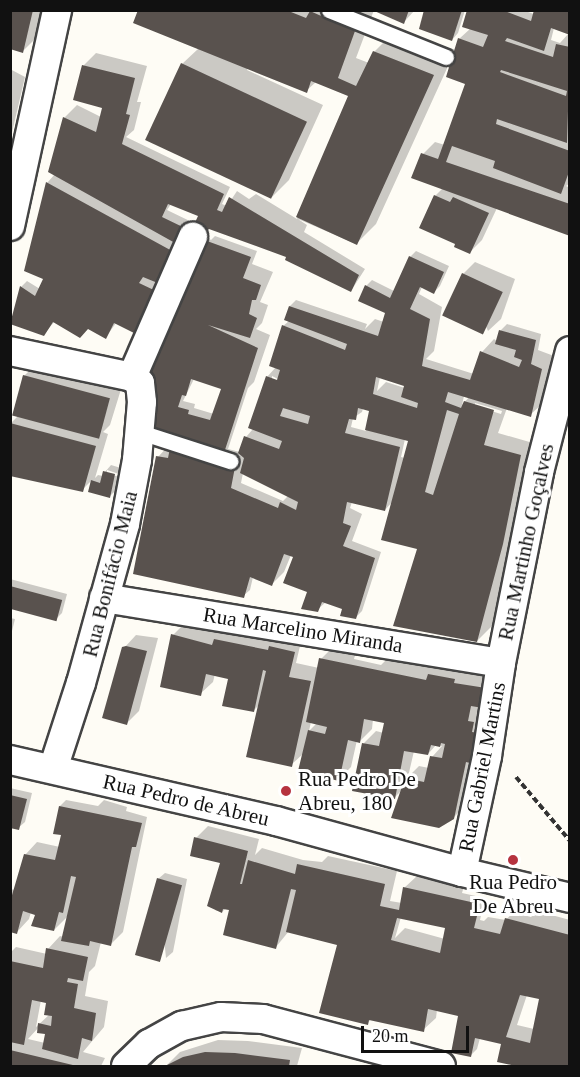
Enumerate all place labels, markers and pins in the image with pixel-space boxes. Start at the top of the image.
place label: Rua Pedro De Abreu, 180 [298,766,416,816]
marker: Rua Pedro De Abreu, 180 [279,784,293,798]
marker: Rua Pedro De Abreu [506,853,520,867]
place label: Rua Pedro De Abreu [469,869,557,919]

